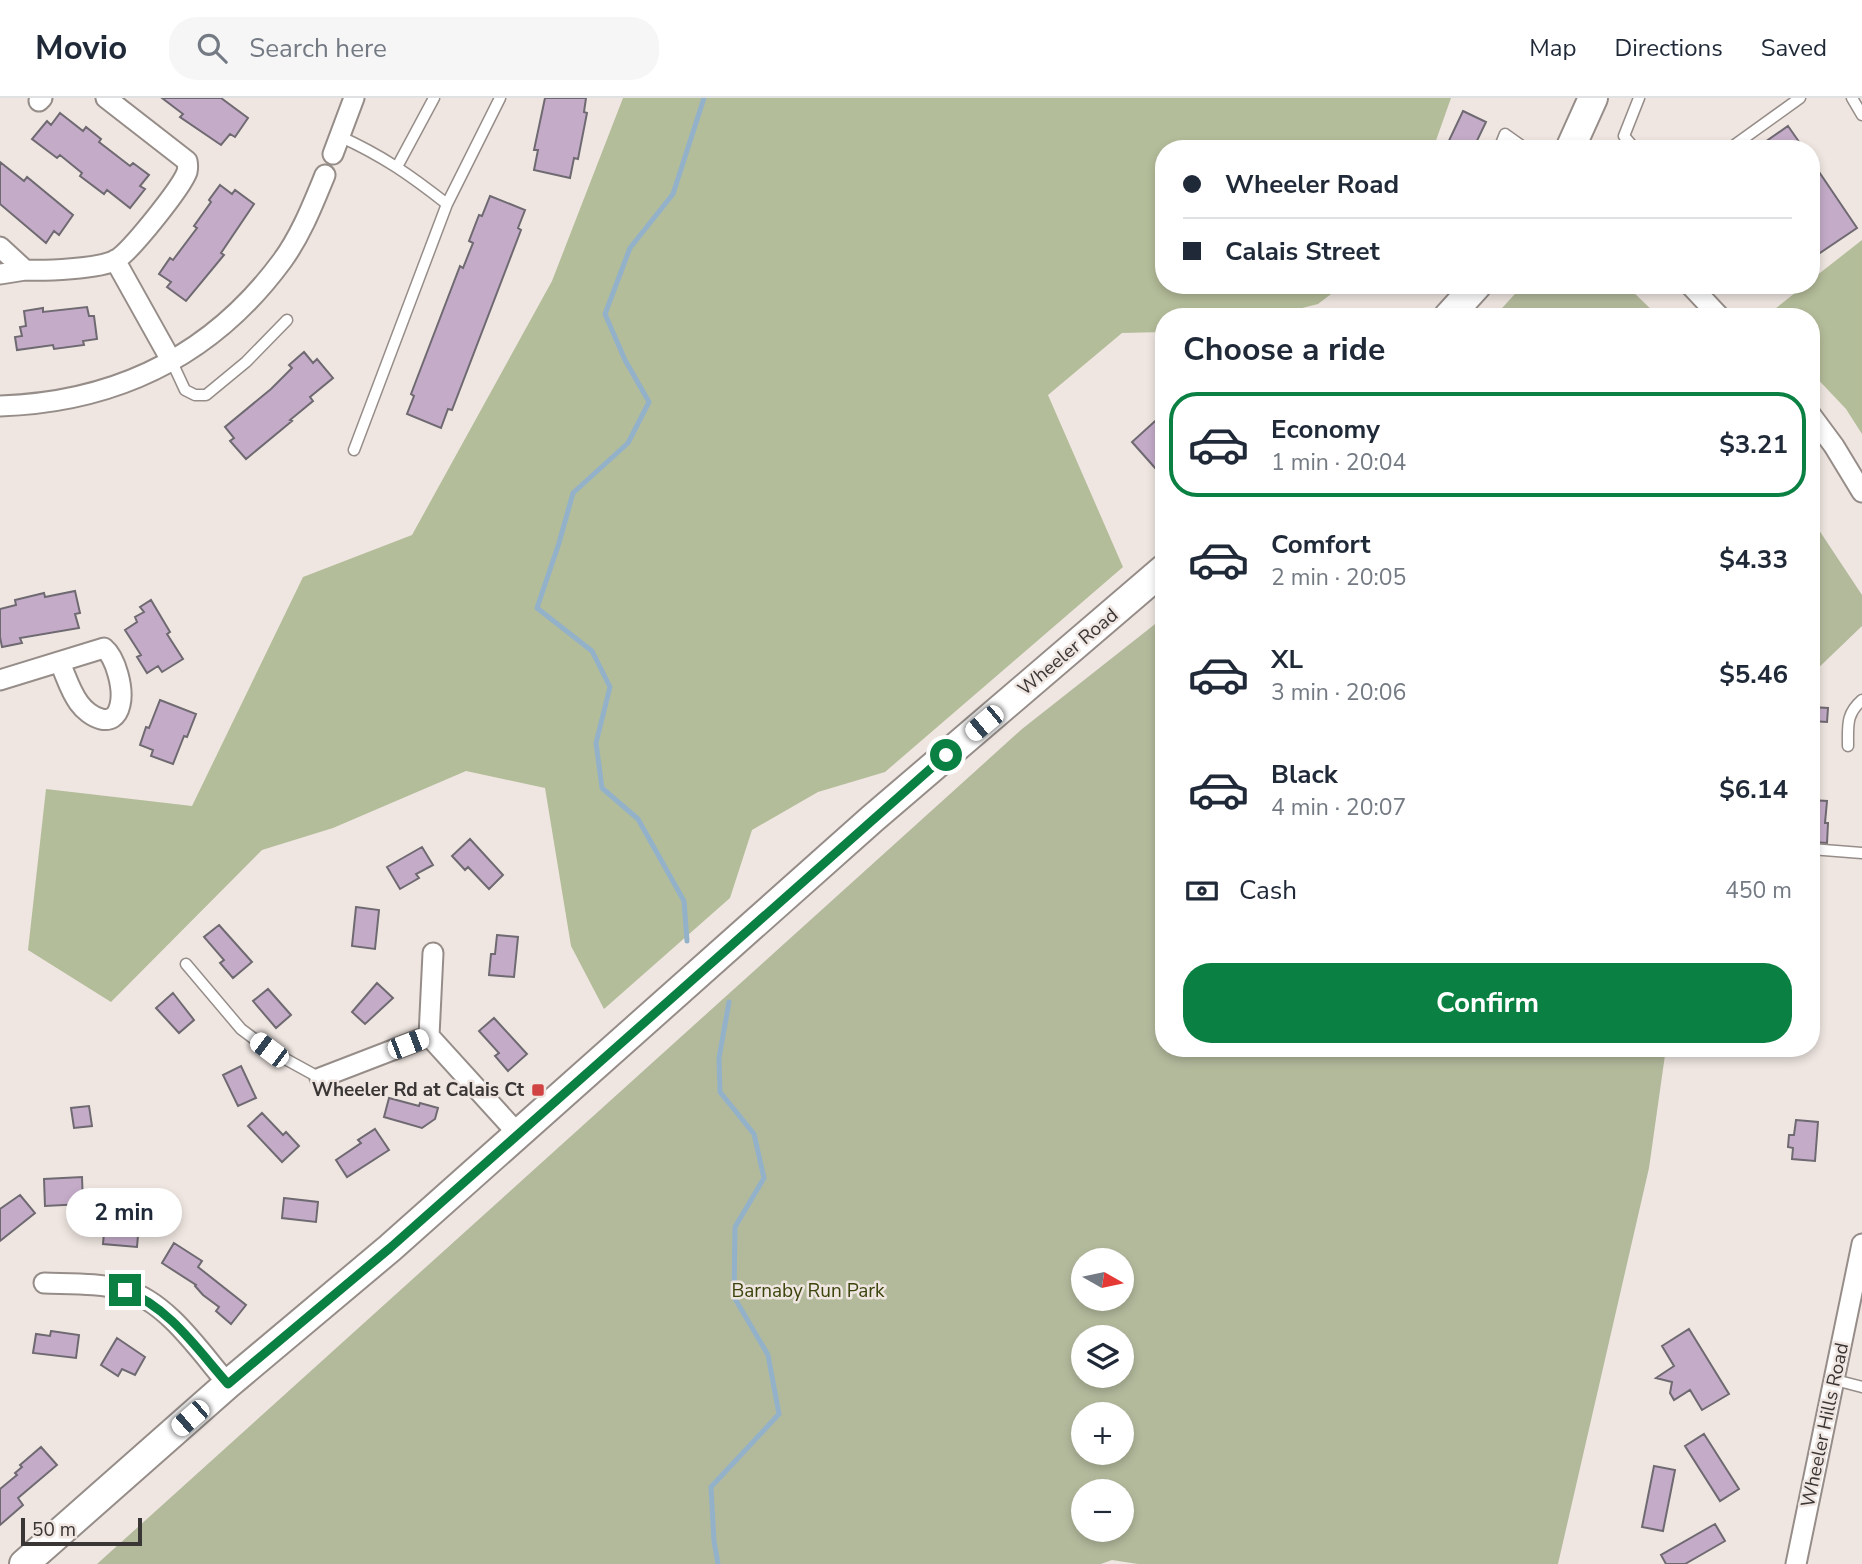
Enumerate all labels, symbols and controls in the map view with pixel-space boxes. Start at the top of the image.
search box [169,17,659,80]
text: Movio [35,26,127,71]
icon: search [193,29,231,67]
text: Search here [249,31,387,66]
text: Map [1529,32,1576,64]
text: Directions [1614,32,1723,64]
text: Saved [1761,32,1827,64]
text: Wheeler Road [1225,167,1399,202]
text: Calais Street [1225,234,1380,269]
text: Choose a ride [1183,328,1385,371]
text: Economy [1271,412,1380,447]
icon: car [1187,413,1250,476]
text: $3.21 [1719,427,1788,462]
text: 1 min · 20:04 [1271,447,1406,478]
text: Comfort [1271,527,1371,562]
icon: car [1187,528,1250,591]
text: $4.33 [1719,542,1788,577]
text: 2 min · 20:05 [1271,562,1406,593]
street label: Wheeler Road [1012,602,1124,702]
text: XL [1271,642,1303,677]
icon: car [1187,643,1250,706]
text: $5.46 [1719,657,1788,692]
text: 3 min · 20:06 [1271,677,1406,708]
car [962,701,1007,745]
route start [930,739,962,771]
text: Black [1271,757,1338,792]
icon: car [1187,758,1250,821]
text: $6.14 [1719,772,1788,807]
text: 4 min · 20:07 [1271,792,1406,823]
icon: cash [1183,872,1221,910]
text: Cash [1239,873,1297,908]
text: 450 m [1725,875,1792,906]
button: Confirm [1183,963,1792,1043]
car [385,1027,432,1061]
car [246,1029,293,1071]
place label: Wheeler Rd at Calais Ct [312,1077,525,1103]
marker: Wheeler Rd at Calais Ct [530,1082,546,1098]
callout: 2 min [67,1188,183,1238]
text: 2 min [94,1197,154,1228]
north arrow [1071,1248,1134,1311]
map controls [1071,1248,1134,1542]
route end [109,1274,141,1306]
park label: Barnaby Run Park [731,1278,885,1304]
button: layers [1071,1325,1134,1388]
street label: Wheeler Hills Road [1795,1340,1855,1510]
car [168,1396,213,1440]
button: + [1071,1402,1134,1465]
button: − [1071,1479,1134,1542]
scale bar [21,1515,142,1547]
text: 50 m [32,1517,76,1543]

